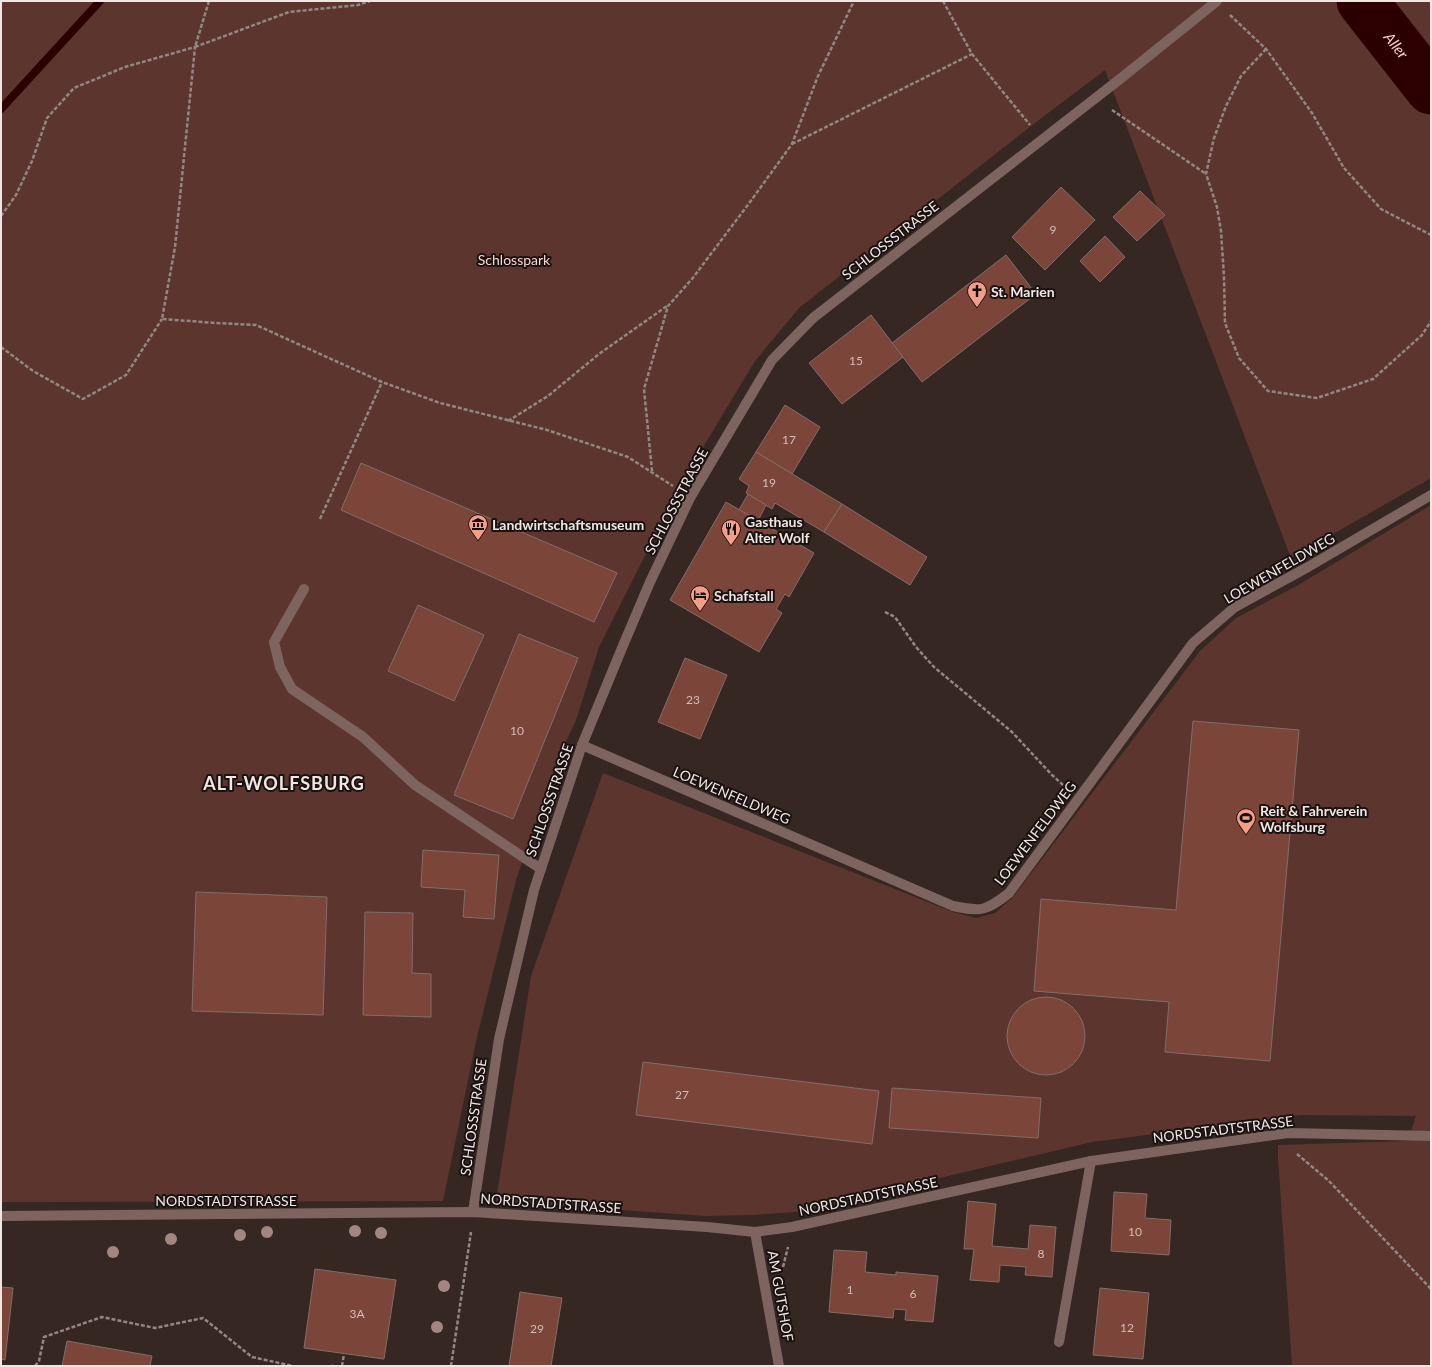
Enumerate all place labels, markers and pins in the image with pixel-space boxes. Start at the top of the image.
church icon: St. Marien [966,280,988,308]
place label: St. Marien [991,283,1055,300]
museum icon: Landwirtschaftsmuseum [467,513,489,541]
place label: Gasthaus Alter Wolf [744,513,809,546]
place label: Landwirtschaftsmuseum [492,516,644,533]
restaurant icon: Gasthaus Alter Wolf [720,518,742,546]
hotel icon: Schafstall [689,584,711,612]
place label: Schafstall [714,587,774,604]
place label: Reit & Fahrverein Wolfsburg [1260,802,1368,835]
sports icon: Reit & Fahrverein Wolfsburg [1235,807,1257,835]

